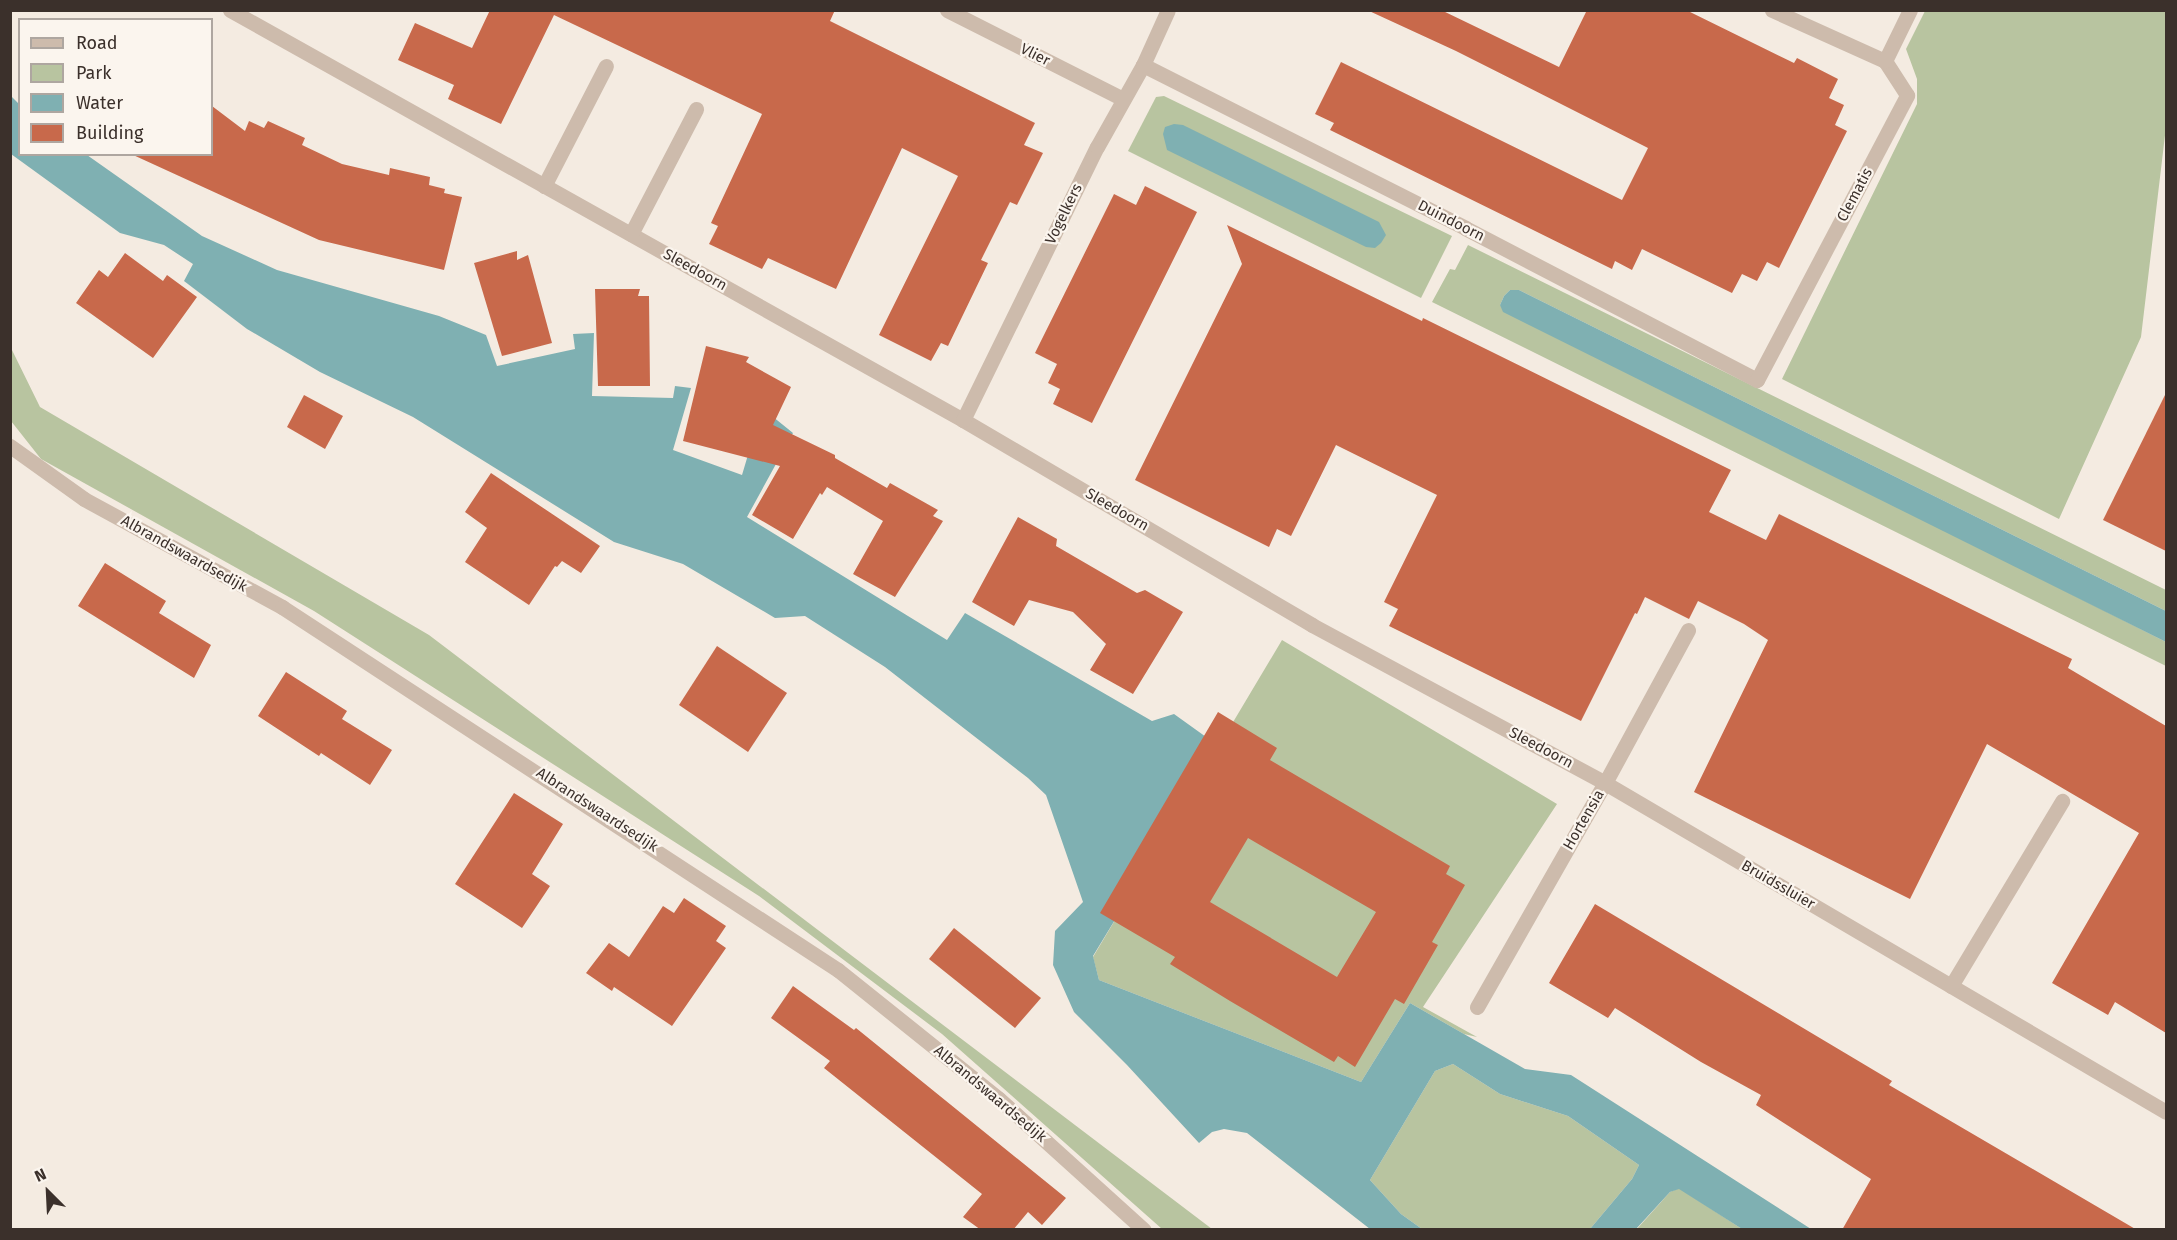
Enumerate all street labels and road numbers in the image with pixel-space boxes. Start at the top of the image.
street label: Vlier [1017,40,1053,70]
street label: Clematis [1833,165,1877,225]
street label: Vogelkers [1042,181,1086,247]
street label: Duindoorn [1415,197,1487,245]
street label: Sleedoorn [660,245,730,295]
street label: Sleedoorn [1082,485,1152,535]
street label: Albrandswaardsedijk [118,512,250,596]
street label: Sleedoorn [1506,724,1576,772]
street label: Albrandswaardsedijk [533,764,661,856]
street label: Hortensia [1560,787,1608,853]
street label: Bruidssluier [1738,857,1818,913]
street label: Albrandswaardsedijk [930,1042,1050,1146]

